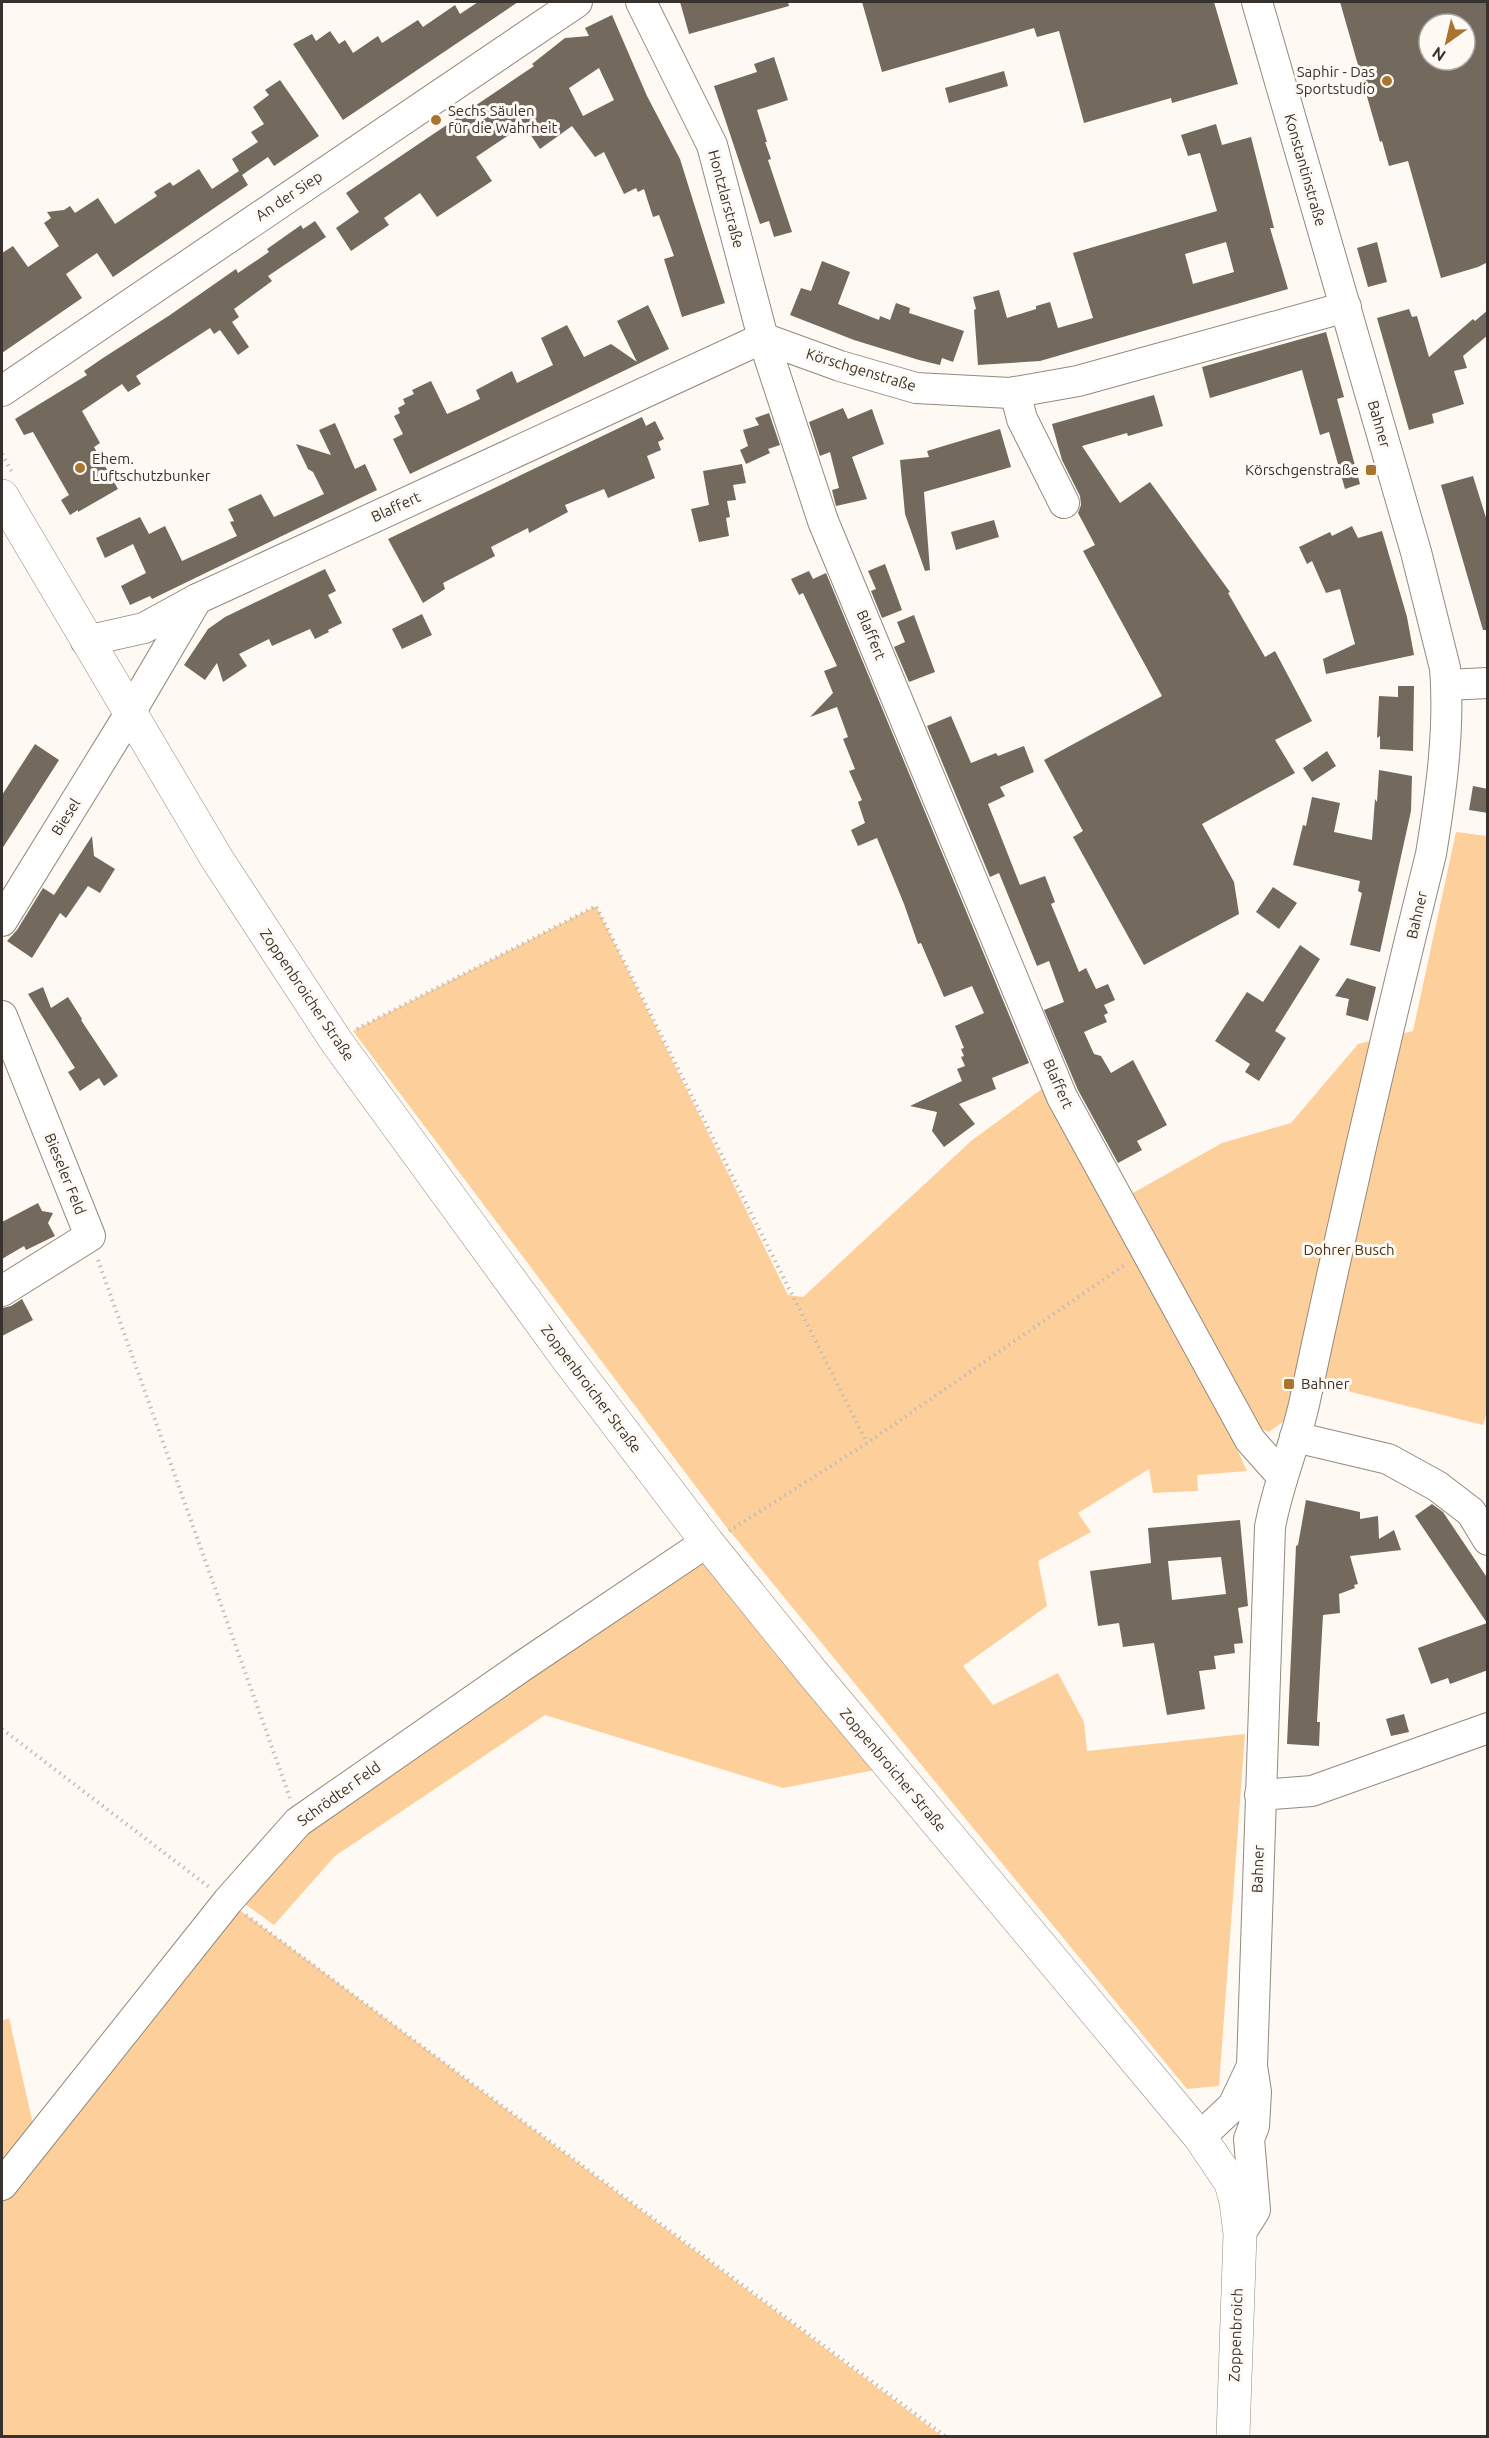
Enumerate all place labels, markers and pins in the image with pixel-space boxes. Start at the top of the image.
place label: Saphir - Das Sportstudio [1296,63,1375,97]
marker: Saphir - Das Sportstudio [1380,74,1394,88]
place label: Sechs Säulen für die Wahrheit [448,102,558,136]
marker: Sechs Säulen für die Wahrheit [429,113,443,127]
place label: Ehem. Luftschutzbunker [92,450,211,484]
marker: Ehem. Luftschutzbunker [73,461,87,475]
place label: Körschgenstraße [1245,461,1359,478]
marker: Körschgenstraße [1364,463,1378,477]
place label: Bahner [1301,1375,1350,1392]
marker: Bahner [1282,1377,1296,1391]

